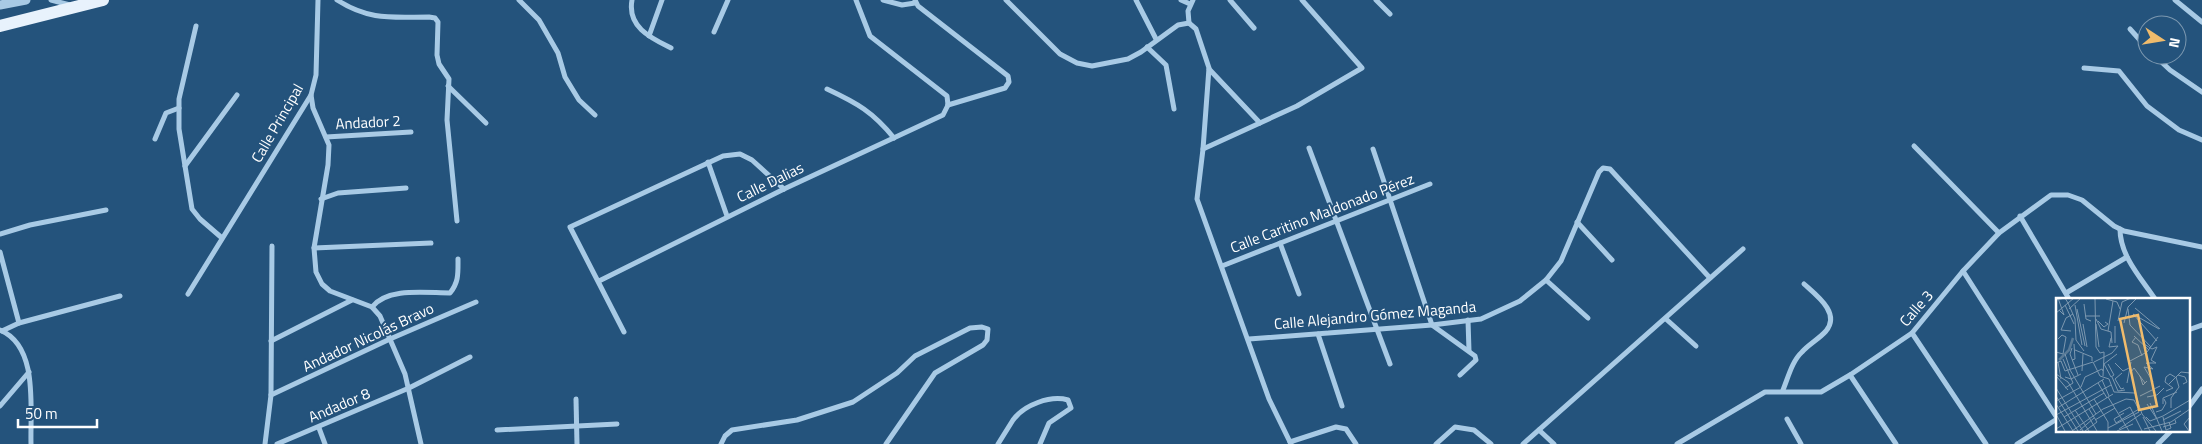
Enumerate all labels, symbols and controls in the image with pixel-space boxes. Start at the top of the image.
north arrow [2137,15,2187,65]
text: N [2164,36,2186,50]
street label: Calle Principal [245,79,309,167]
street label: Andador 2 [335,109,401,135]
street label: Calle Dalias [733,156,807,208]
street label: Calle Caritino Maldonado Pérez [1227,167,1418,259]
street label: Calle 3 [1894,285,1938,331]
street label: Calle Alejandro Gómez Maganda [1273,295,1477,335]
street label: Andador Nicolás Bravo [298,296,438,378]
inset map [2056,298,2190,432]
street label: Andador 8 [304,382,374,428]
scale bar [18,396,96,428]
text: 50 m [25,402,58,425]

